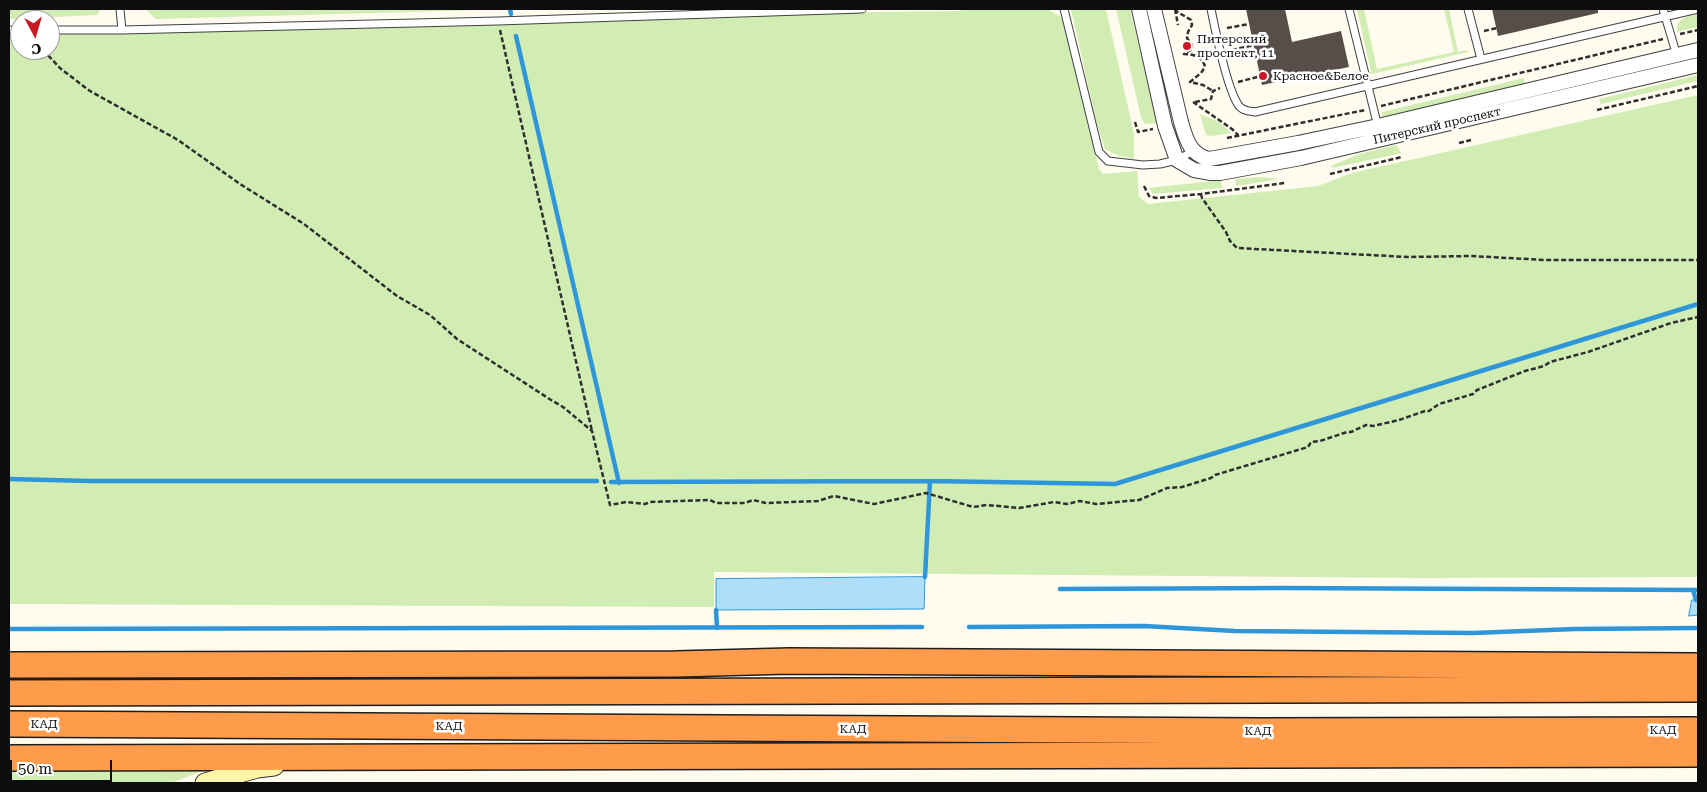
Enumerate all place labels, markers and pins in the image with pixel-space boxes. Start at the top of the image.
place label: Питерский проспект, 11 [1197,32,1274,60]
marker: Питерский проспект, 11 [1181,40,1193,52]
place label: Красное&Белое [1273,69,1369,83]
marker: Красное&Белое [1257,70,1269,82]

